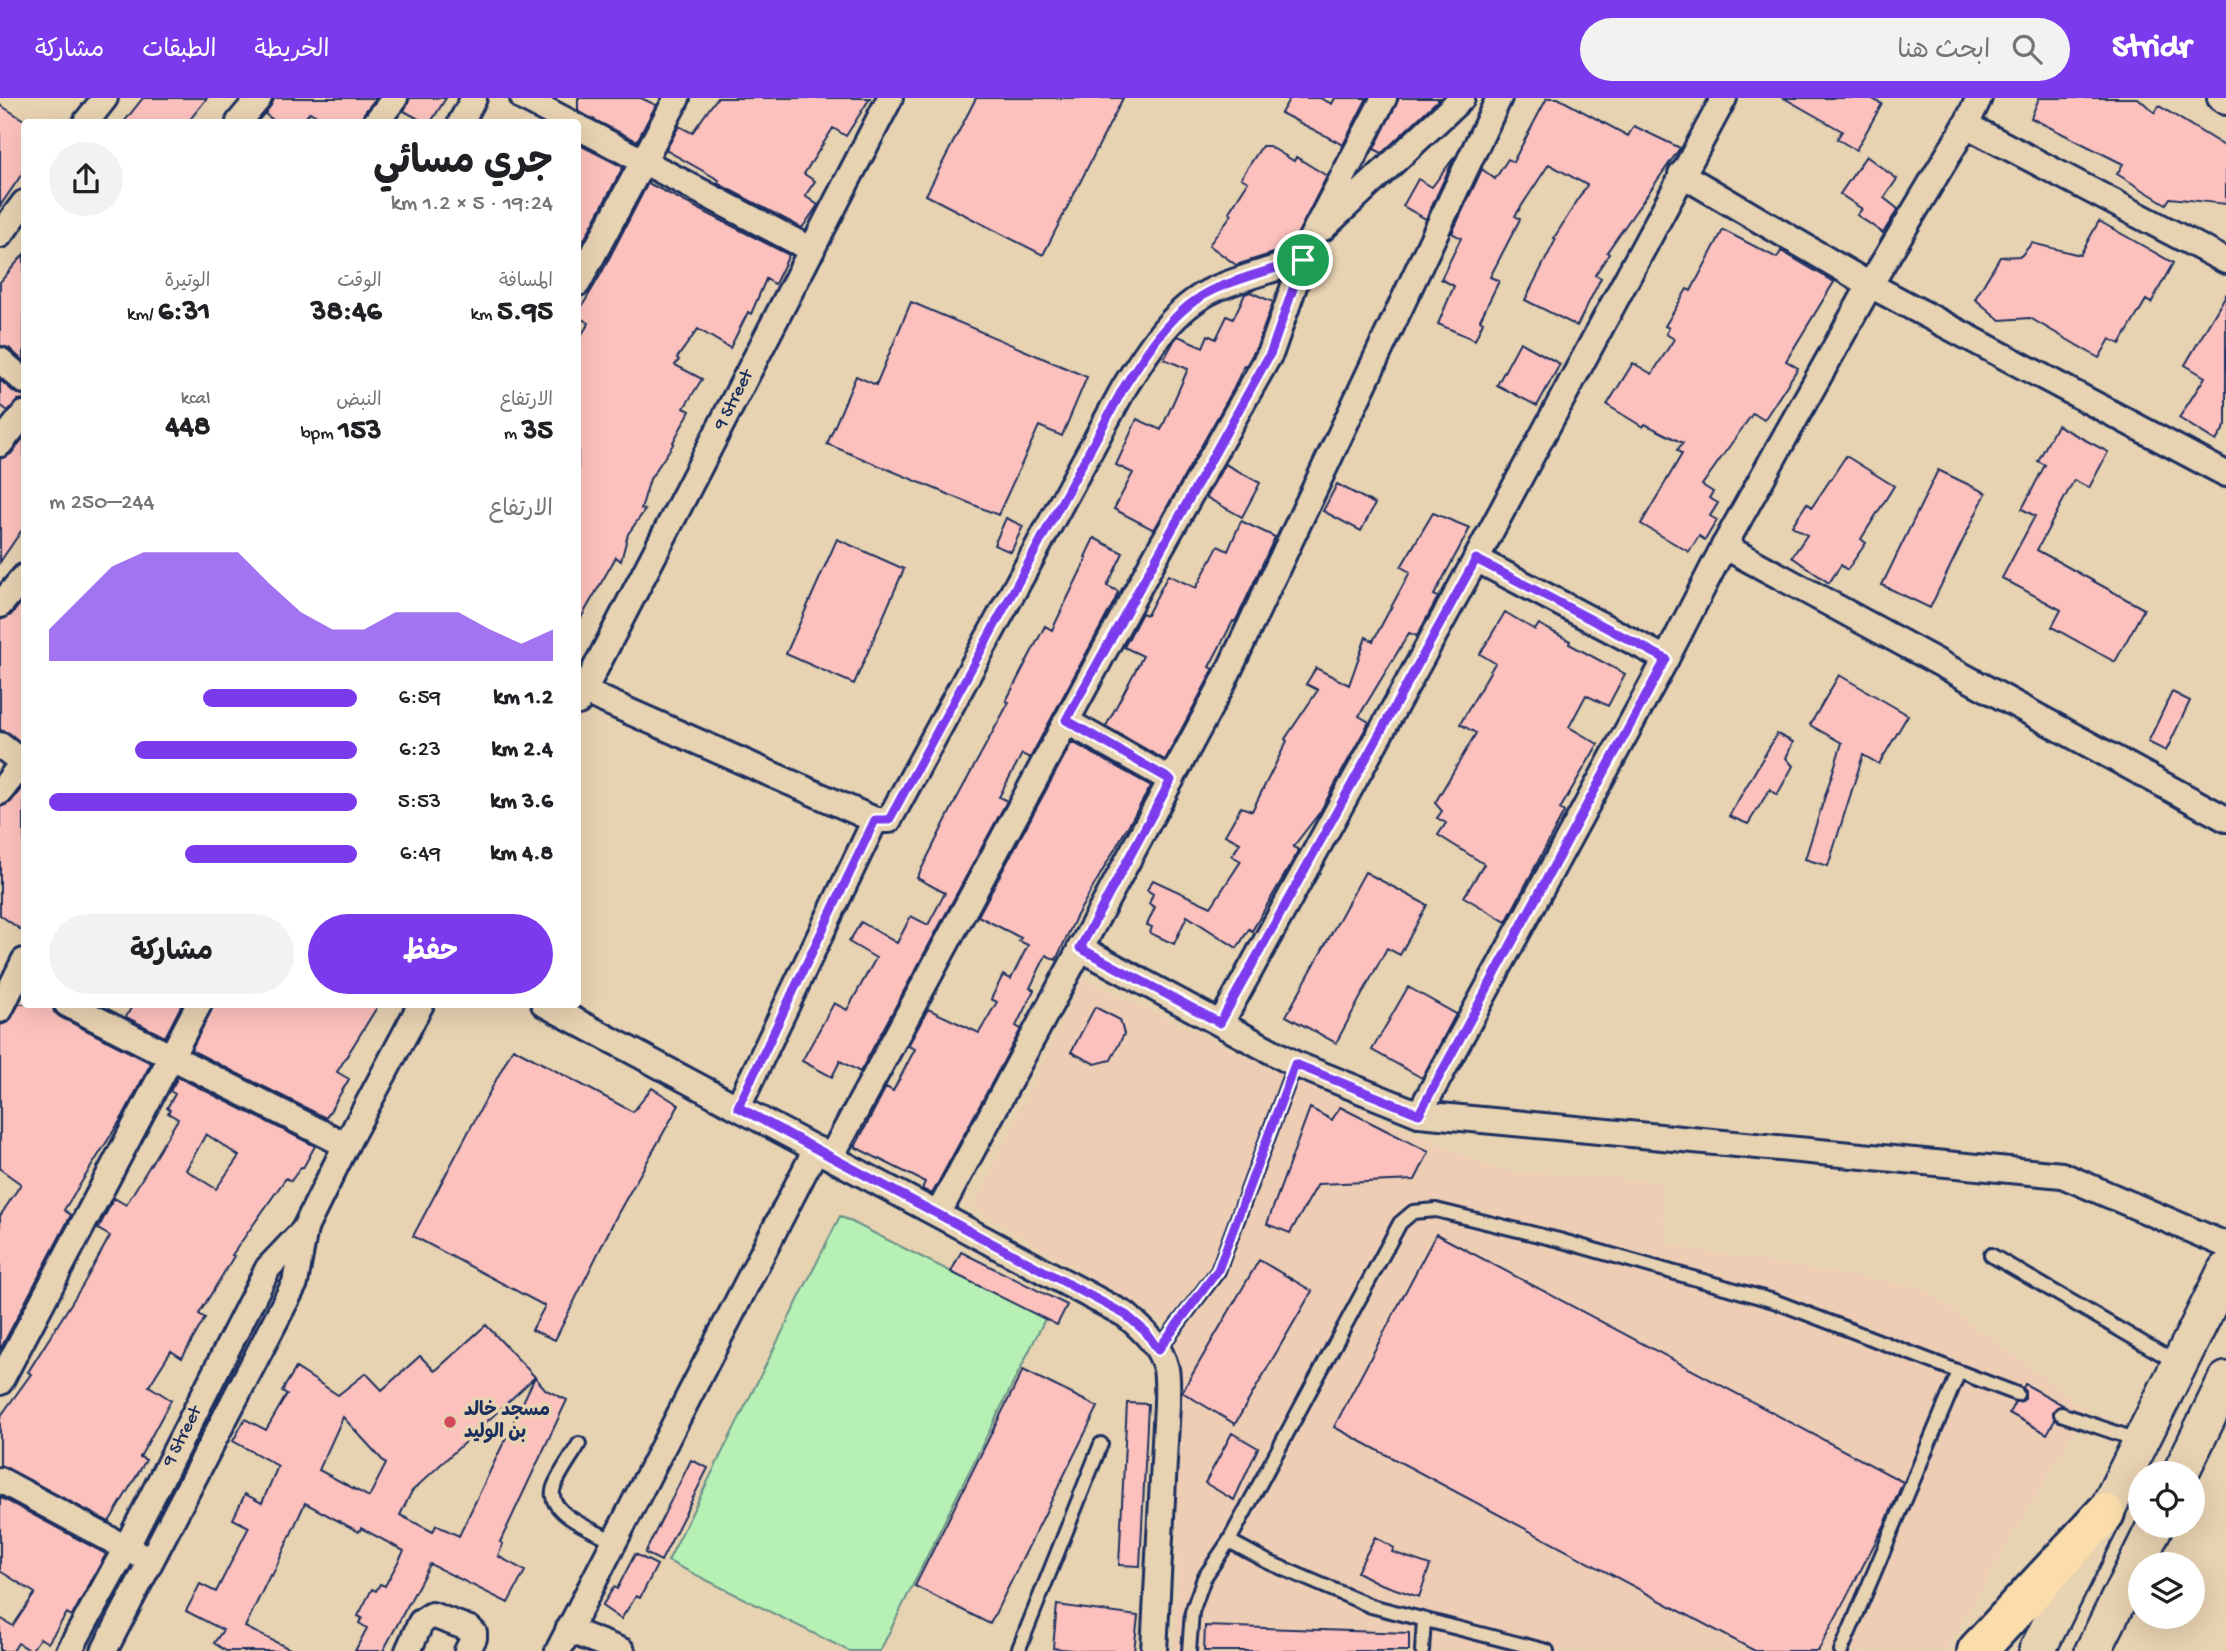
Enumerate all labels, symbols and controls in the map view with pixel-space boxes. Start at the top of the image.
search box [1580,18,2070,81]
icon: search [2008,30,2046,68]
text: Stridr [2112,30,2191,68]
text: مشاركة [35,37,104,66]
text: الطبقات [142,37,217,66]
text: الخريطة [255,37,329,66]
text: ابحث هنا [1897,37,1990,68]
button: share [49,142,123,216]
text: جري مسائي [373,143,553,187]
text: 19:24 · 5 × 1.2 km [391,191,553,218]
pin [1273,230,1333,290]
icon: arrive [1284,241,1322,279]
text: الوتيرة [164,271,210,294]
text: الوقت [337,271,382,294]
text: المسافة [499,271,553,294]
text: 6:31 [158,296,210,331]
text: 38:46 [311,296,382,331]
text: 5.95 [497,296,553,331]
text: /km [127,304,158,327]
text: km [471,304,497,327]
street label: 9 Street [709,364,760,435]
text: kcal [181,388,210,411]
text: النبض [336,390,382,413]
text: الارتفاع [500,390,553,413]
text: 448 [166,411,210,446]
text: 153 [338,415,382,450]
text: 35 [522,415,553,450]
text: bpm [301,423,338,446]
text: m [504,423,522,446]
text: 244–250 m [49,490,154,517]
text: الارتفاع [489,497,553,524]
text: 6:59 [399,685,441,712]
text: 1.2 km [493,685,553,712]
text: 6:23 [399,737,441,764]
text: 2.4 km [492,737,553,764]
text: 5:53 [398,789,441,816]
text: 3.6 km [490,789,553,816]
text: 6:49 [400,841,441,868]
text: 4.8 km [490,841,553,868]
button: مشاركة [49,914,294,994]
button: حفظ [308,914,553,994]
street label: 9 Street [157,1400,209,1471]
place label: مسجد خالد بن الوليد [464,1400,550,1445]
marker: مسجد خالد بن الوليد [442,1414,458,1430]
map controls [2128,1461,2205,1629]
button: locate [2128,1461,2205,1538]
button: layers [2128,1552,2205,1629]

